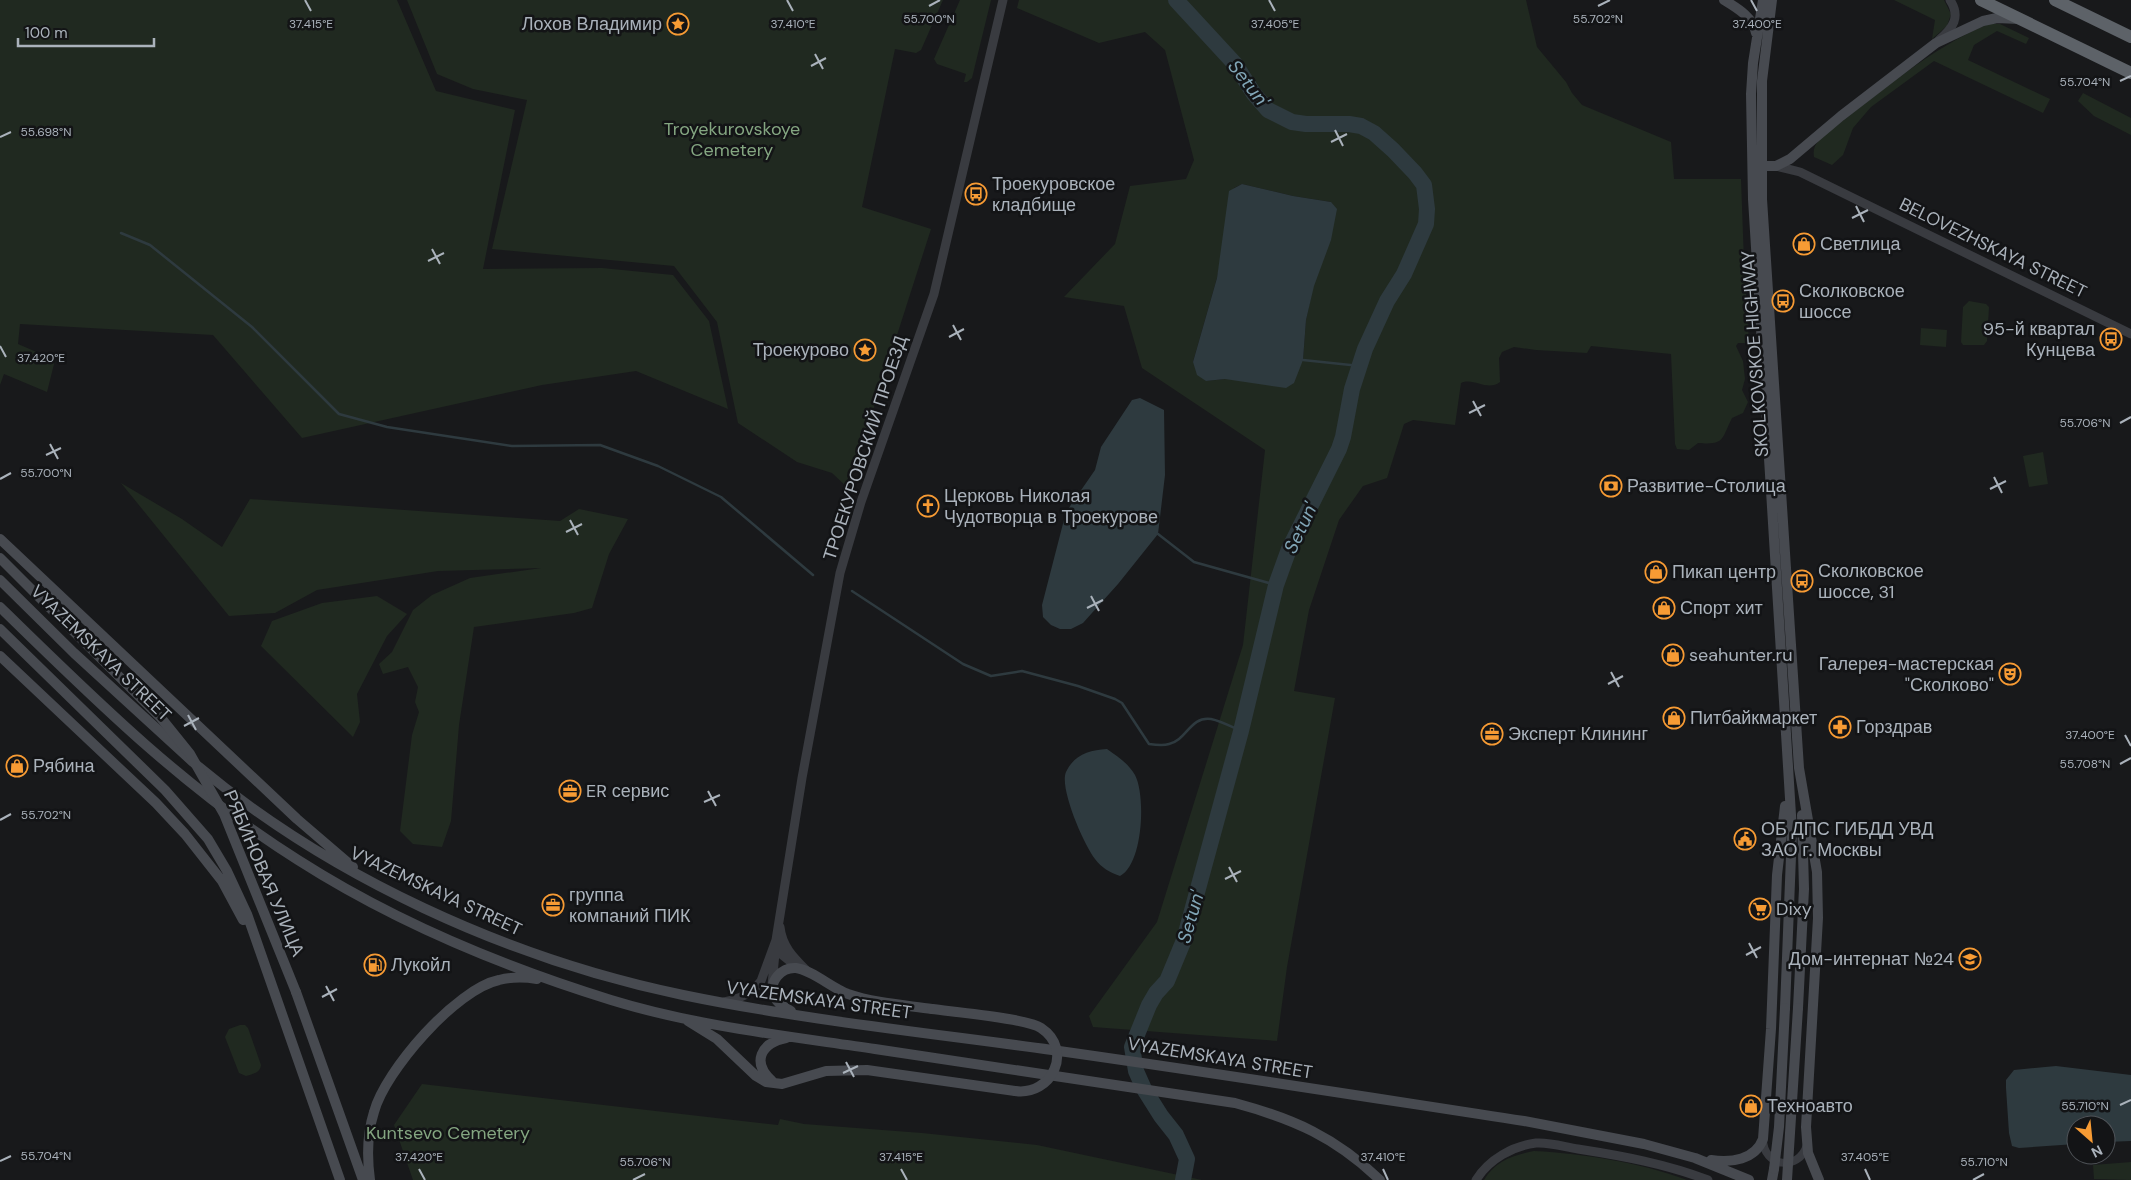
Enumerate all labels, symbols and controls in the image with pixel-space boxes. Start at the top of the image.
text: 55.700°N [903,11,955,27]
text: 55.702°N [1573,11,1623,27]
place label: Лохов Владимир [522,12,662,36]
place icon: Лохов Владимир [666,12,690,36]
scale bar [18,15,154,47]
text: 37.415°E [289,16,333,32]
text: 37.410°E [770,16,816,32]
text: 37.405°E [1251,16,1300,32]
text: 37.400°E [1732,16,1782,32]
text: 100 m [25,23,68,43]
water label: Setun' [1222,55,1276,113]
text: 55.704°N [2060,74,2110,90]
park label: Troyekurovskoye Cemetery [664,117,800,162]
text: 55.698°N [21,124,72,140]
place label: Троекуровское кладбище [992,172,1115,217]
bus stop icon: Троекуровское кладбище [964,182,988,206]
street label: BELOVEZHSKAYA STREET [1895,192,2091,304]
shop icon: Светлица [1792,232,1816,256]
place label: Светлица [1820,232,1901,256]
street label: SKOLKOVSKOE HIGHWAY [1736,249,1774,458]
place label: Сколковское шоссе [1799,279,1905,324]
bus stop icon: Сколковское шоссе [1771,289,1795,313]
place label: 95-й квартал Кунцева [1983,317,2096,362]
bus stop icon: 95-й квартал Кунцева [2099,327,2123,351]
street label: ТРОЕКУРОВСКИЙ ПРОЕЗД [817,332,913,564]
place label: Троекурово [753,338,849,362]
place icon: Троекурово [853,338,877,362]
text: 37.420°E [17,350,65,366]
text: 55.706°N [2059,415,2111,431]
text: 55.700°N [20,465,72,481]
bank icon: Развитие-Столица [1599,474,1623,498]
place label: Развитие-Столица [1627,474,1787,498]
place label: Церковь Николая Чудотворца в Троекурове [944,484,1158,529]
church icon: Церковь Николая Чудотворца в Троекурове [916,494,940,518]
water label: Setun' [1278,497,1324,558]
place label: Сколковское шоссе, 31 [1818,559,1924,604]
shop icon: Пикап центр [1644,560,1668,584]
place label: Пикап центр [1672,560,1776,584]
bus stop icon: Сколковское шоссе, 31 [1790,569,1814,593]
street label: VYAZEMSKAYA STREET [25,579,177,727]
shop icon: Спорт хит [1652,596,1676,620]
place label: Спорт хит [1680,596,1763,620]
shop icon: seahunter.ru [1661,643,1685,667]
place label: seahunter.ru [1689,643,1793,667]
place label: Галерея-мастерская "Сколково" [1819,652,1994,697]
theatre icon: Галерея-мастерская "Сколково" [1998,662,2022,686]
shop icon: Питбайкмаркет [1662,706,1686,730]
place label: Питбайкмаркет [1690,706,1817,730]
pharmacy icon: Горздрав [1828,715,1852,739]
place label: Горздрав [1856,715,1932,739]
office icon: Эксперт Клининг [1480,722,1504,746]
place label: Эксперт Клининг [1508,722,1648,746]
text: 37.400°E [2065,727,2115,743]
shop icon: Рябина [5,754,29,778]
place label: Рябина [33,754,95,778]
text: 55.708°N [2060,756,2110,772]
office icon: ER сервис [558,779,582,803]
place label: ER сервис [586,779,669,803]
street label: РЯБИНОВАЯ УЛИЦА [218,786,310,960]
text: 55.702°N [21,807,71,823]
place label: ОБ ДПС ГИБДД УВД ЗАО г. Москвы [1761,817,1933,862]
public building icon: ОБ ДПС ГИБДД УВД ЗАО г. Москвы [1733,827,1757,851]
street label: VYAZEMSKAYA STREET [346,841,526,941]
place label: группа компаний ПИК [569,883,691,928]
water label: Setun' [1171,886,1210,946]
office icon: группа компаний ПИК [541,893,565,917]
supermarket icon: Dixy [1748,897,1772,921]
place label: Dixy [1776,897,1812,921]
place label: Дом-интернат №24 [1789,947,1954,971]
school or university icon: Дом-интернат №24 [1958,947,1982,971]
fuel station icon: Лукойл [363,953,387,977]
place label: Лукойл [391,953,451,977]
street label: VYAZEMSKAYA STREET [725,975,913,1025]
street label: VYAZEMSKAYA STREET [1126,1032,1314,1084]
shop icon: Техноавто [1739,1094,1763,1118]
place label: Техноавто [1767,1094,1853,1118]
text: 55.710°N [2061,1098,2109,1114]
north arrow [2066,1115,2116,1165]
park label: Kuntsevo Cemetery [366,1121,530,1145]
text: N [2088,1141,2106,1162]
text: 55.704°N [21,1148,71,1164]
text: 37.420°E [395,1149,443,1165]
text: 37.415°E [879,1149,923,1165]
text: 37.410°E [1360,1149,1406,1165]
text: 37.405°E [1841,1149,1890,1165]
text: 55.706°N [619,1154,671,1170]
text: 55.710°N [1960,1154,2008,1170]

